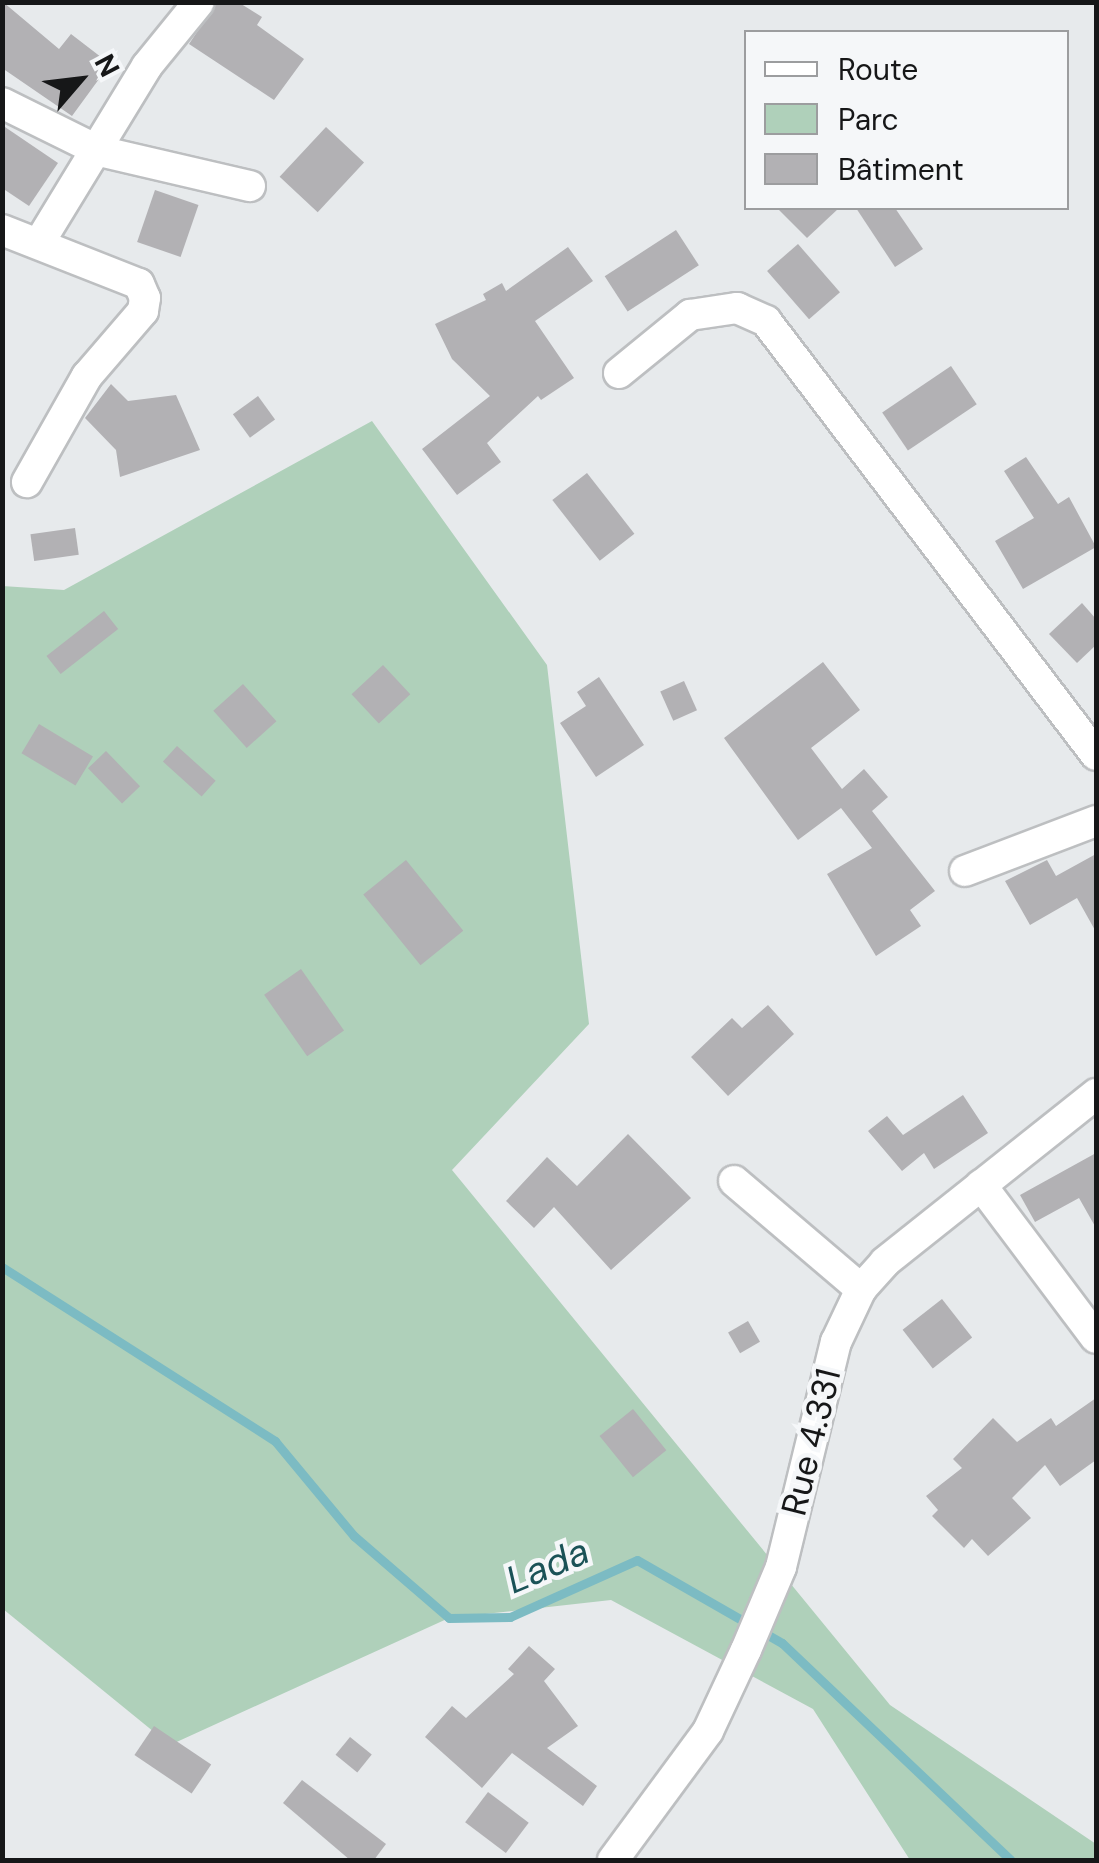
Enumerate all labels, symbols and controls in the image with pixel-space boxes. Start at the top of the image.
north arrow [30,30,130,130]
legend [744,30,1069,210]
text: N [86,48,128,83]
text: Route [838,50,918,89]
text: Parc [838,100,899,139]
text: Bâtiment [838,150,964,189]
street label: Rue 4.331 [772,1364,850,1520]
water label: Lada [500,1528,596,1604]

